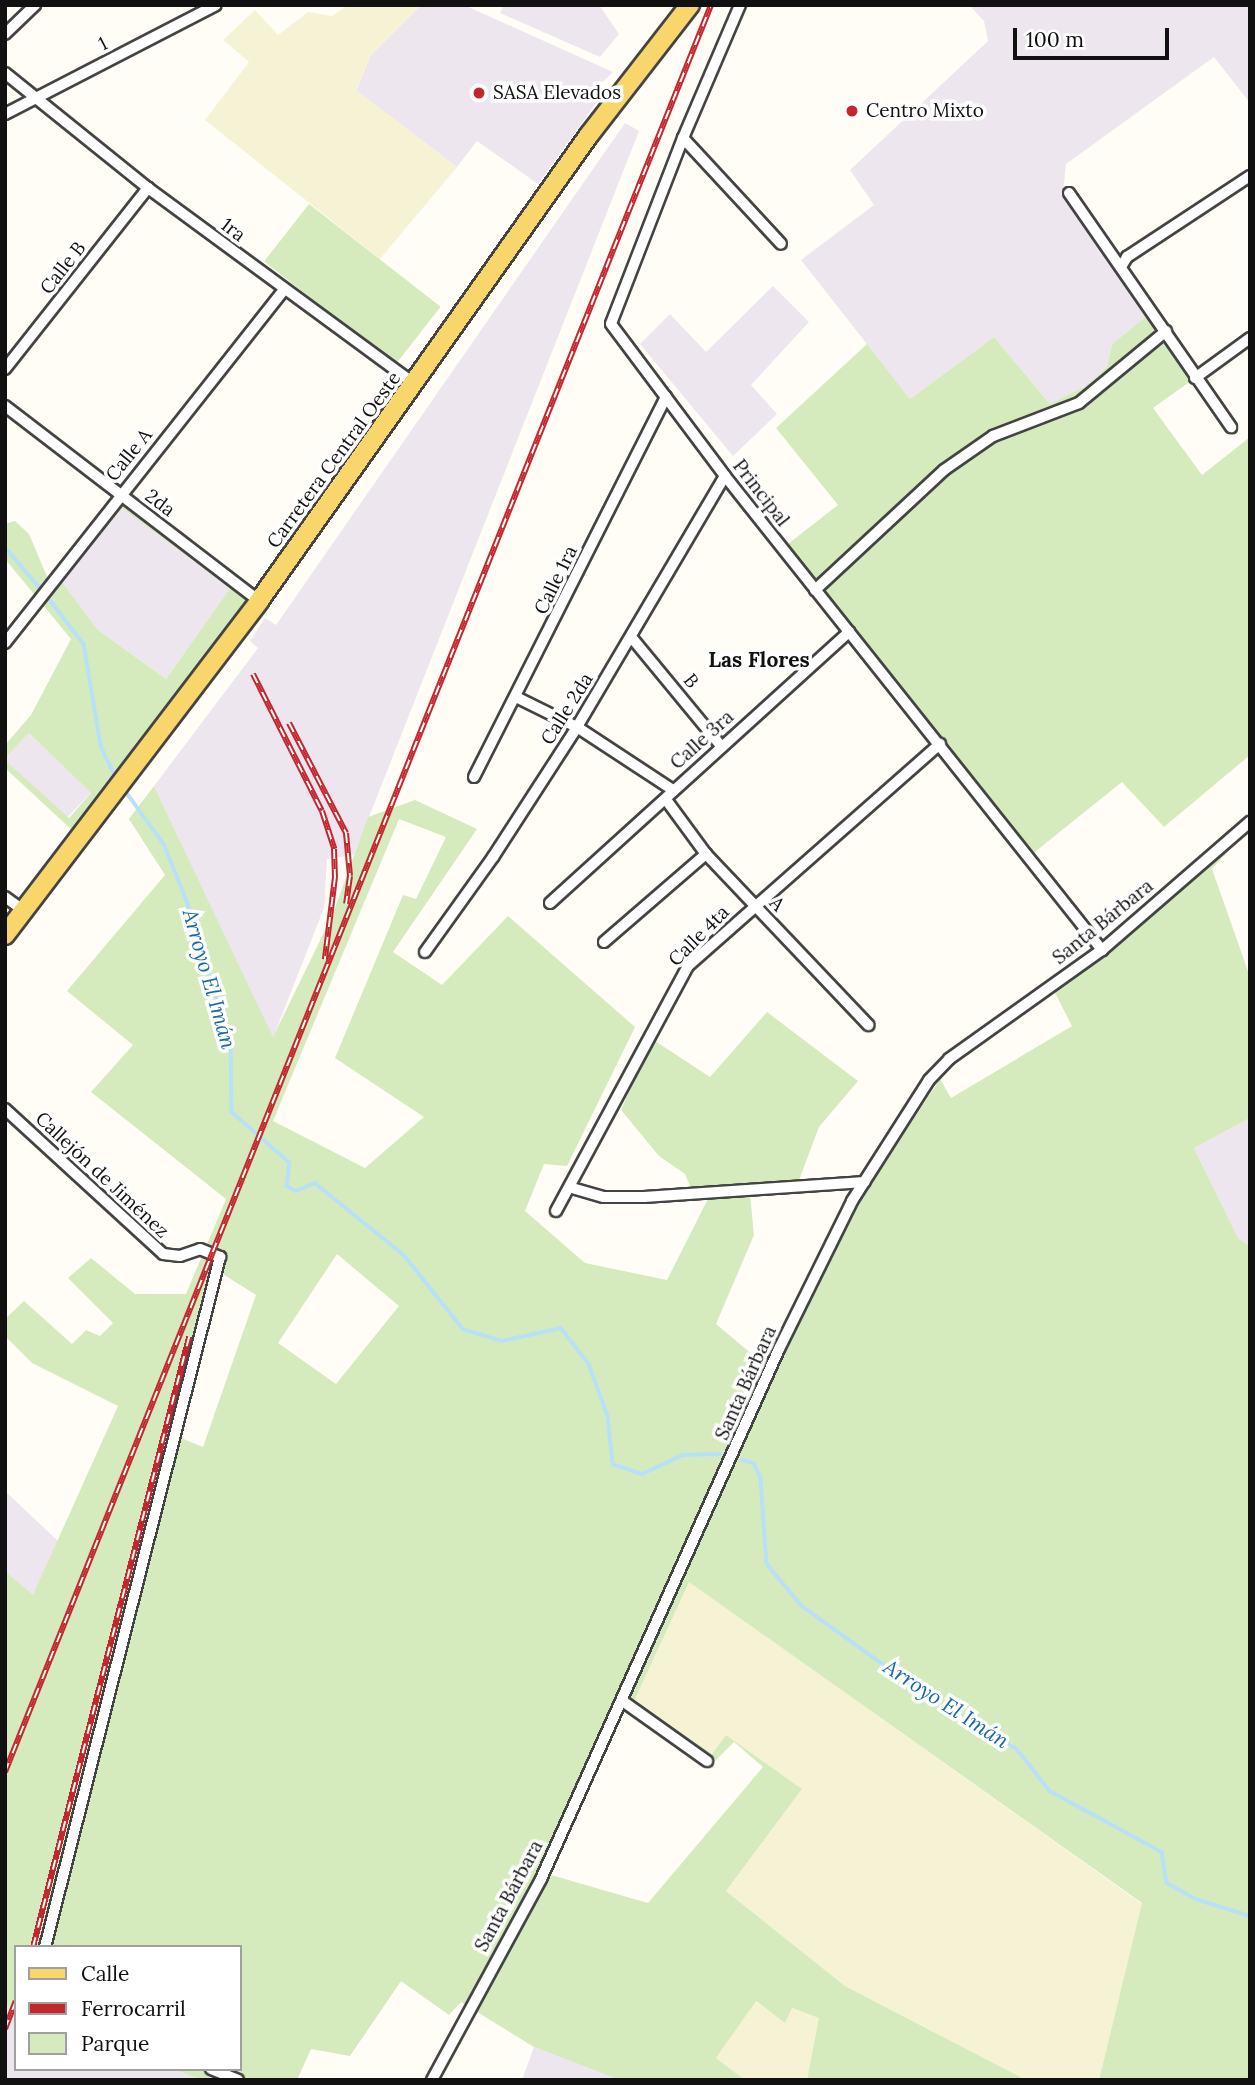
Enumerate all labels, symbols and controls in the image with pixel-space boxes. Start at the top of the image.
scale bar [1017,14,1173,58]
text: 100 m [1026,26,1084,53]
street label: 1 [95,32,111,56]
place label: SASA Elevados [493,82,621,104]
marker: SASA Elevados [471,85,487,101]
place label: Centro Mixto [866,100,984,122]
marker: Centro Mixto [844,103,860,119]
street label: 1ra [216,213,250,247]
street label: Calle B [35,237,91,299]
street label: Carretera Central Oeste [262,367,406,553]
street label: Calle A [101,424,157,486]
street label: Principal [728,455,794,531]
street label: 2da [141,484,179,522]
street label: Calle 1ra [530,542,582,618]
district label: Las Flores [708,647,810,673]
street label: Calle 2da [536,669,598,749]
street label: B [678,669,704,693]
street label: Calle 3ra [666,706,738,774]
street label: Santa Bárbara [1048,875,1158,969]
street label: A [765,892,789,916]
street label: Calle 4ta [664,901,734,971]
water label: Arroyo El Imán [177,906,241,1052]
street label: Callejón de Jiménez [31,1107,173,1243]
street label: Santa Bárbara [711,1322,781,1444]
water label: Arroyo El Imán [879,1654,1013,1754]
street label: Santa Bárbara [470,1837,548,1955]
legend [14,1945,242,2071]
text: Calle [81,1960,129,1987]
text: Ferrocarril [81,1995,186,2022]
text: Parque [81,2030,149,2057]

